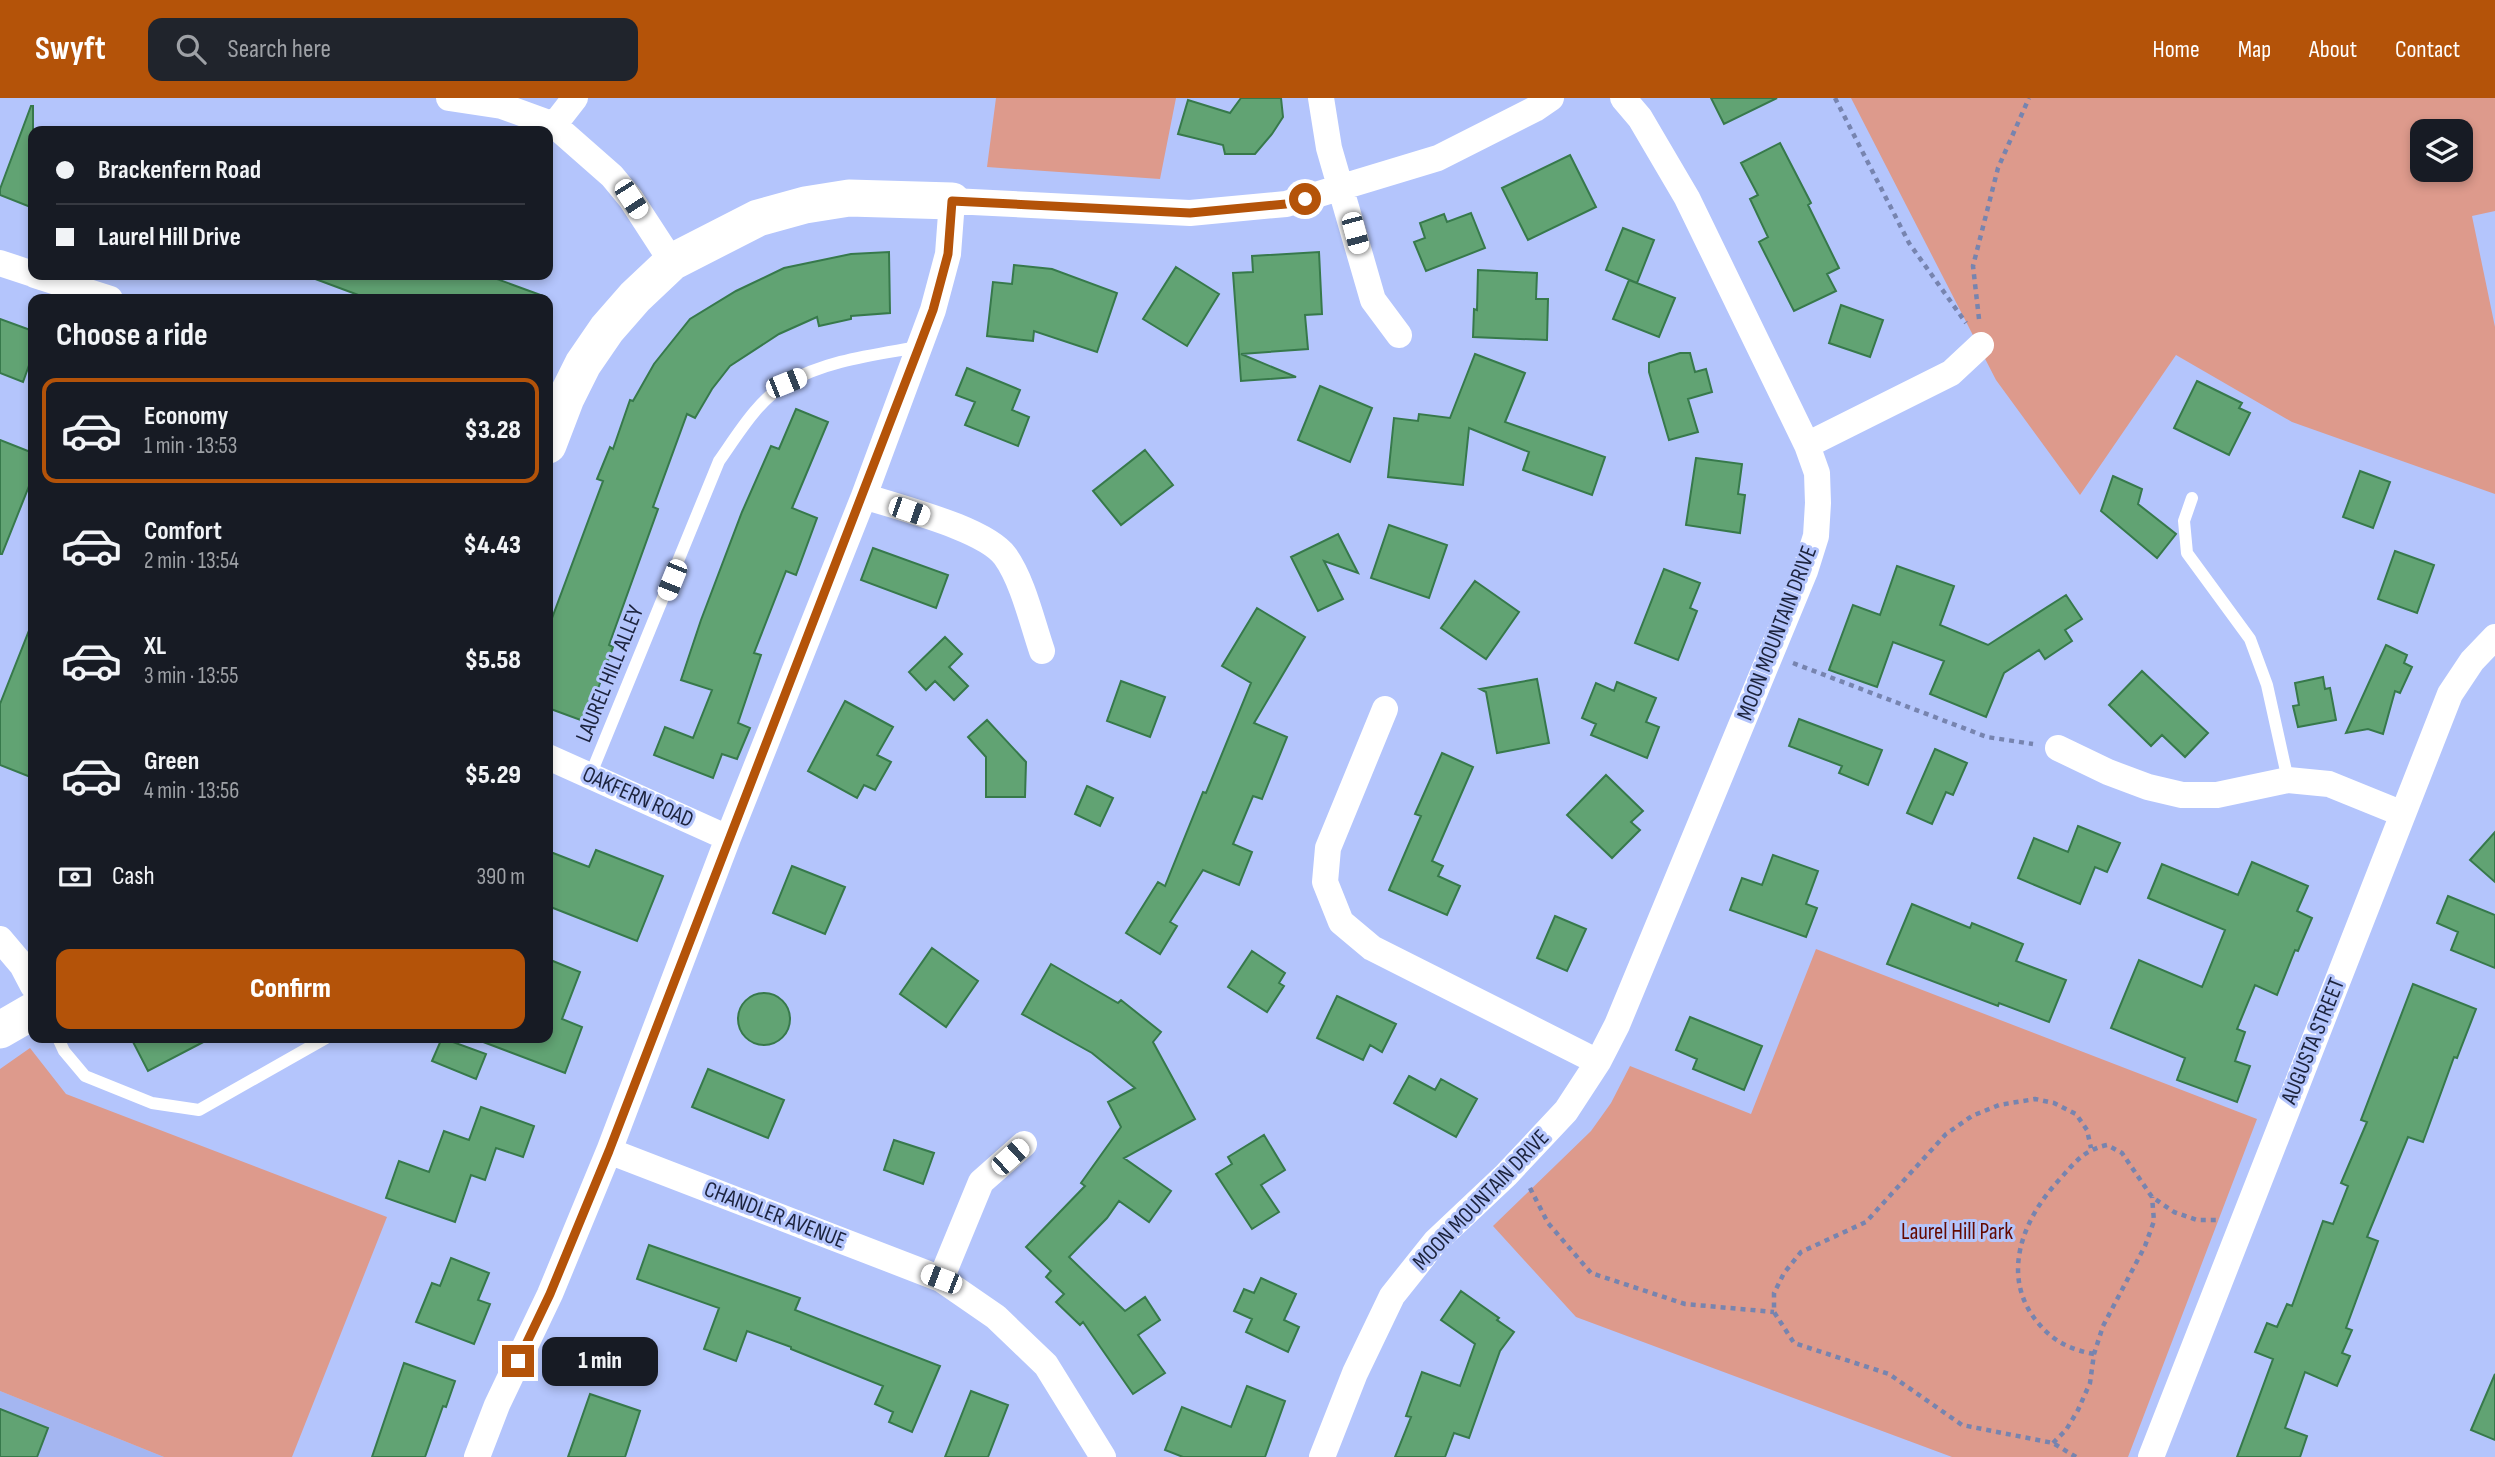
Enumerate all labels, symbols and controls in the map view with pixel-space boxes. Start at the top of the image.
search box [148,18,638,81]
text: Swyft [35,29,106,69]
icon: search [172,30,210,68]
text: Search here [228,34,331,65]
text: Home [2152,35,2200,64]
text: Map [2238,35,2271,64]
text: About [2309,35,2357,64]
text: Contact [2395,35,2460,64]
map controls [2410,119,2473,182]
button: layers [2410,119,2473,182]
text: Brackenfern Road [98,155,261,186]
car [611,176,652,222]
route start [1289,183,1321,215]
car [1340,210,1371,256]
text: Laurel Hill Drive [98,222,241,253]
text: Choose a ride [56,316,208,355]
car [763,365,810,401]
icon: car [60,399,123,462]
text: Economy [144,401,228,432]
text: $3.28 [464,415,521,446]
text: 1 min · 13:53 [144,432,237,460]
car [886,494,933,528]
icon: car [60,514,123,577]
text: Comfort [144,516,222,547]
text: $4.43 [464,530,521,561]
street label: MOON MOUNTAIN DRIVE [1731,542,1823,724]
text: 2 min · 13:54 [144,547,239,575]
car [655,557,690,603]
street label: LAUREL HILL ALLEY [570,601,650,746]
icon: car [60,629,123,692]
text: XL [144,631,166,662]
text: $5.58 [465,645,521,676]
text: 3 min · 13:55 [144,662,239,690]
icon: car [60,744,123,807]
text: Green [144,746,199,777]
text: $5.29 [465,760,521,791]
street label: OAKFERN ROAD [578,760,698,834]
text: 4 min · 13:56 [144,777,239,805]
icon: cash [56,858,94,896]
text: Cash [112,861,155,892]
text: 390 m [476,863,525,891]
button: Confirm [56,949,525,1029]
street label: AUGUSTA STREET [2275,974,2351,1109]
street label: MOON MOUNTAIN DRIVE [1407,1124,1555,1276]
car [988,1135,1033,1179]
street label: CHANDLER AVENUE [700,1175,850,1255]
park label: Laurel Hill Park [1901,1218,2013,1246]
car [918,1262,965,1296]
callout: 1 min [542,1336,658,1386]
route end [502,1345,534,1377]
text: 1 min [578,1347,622,1375]

